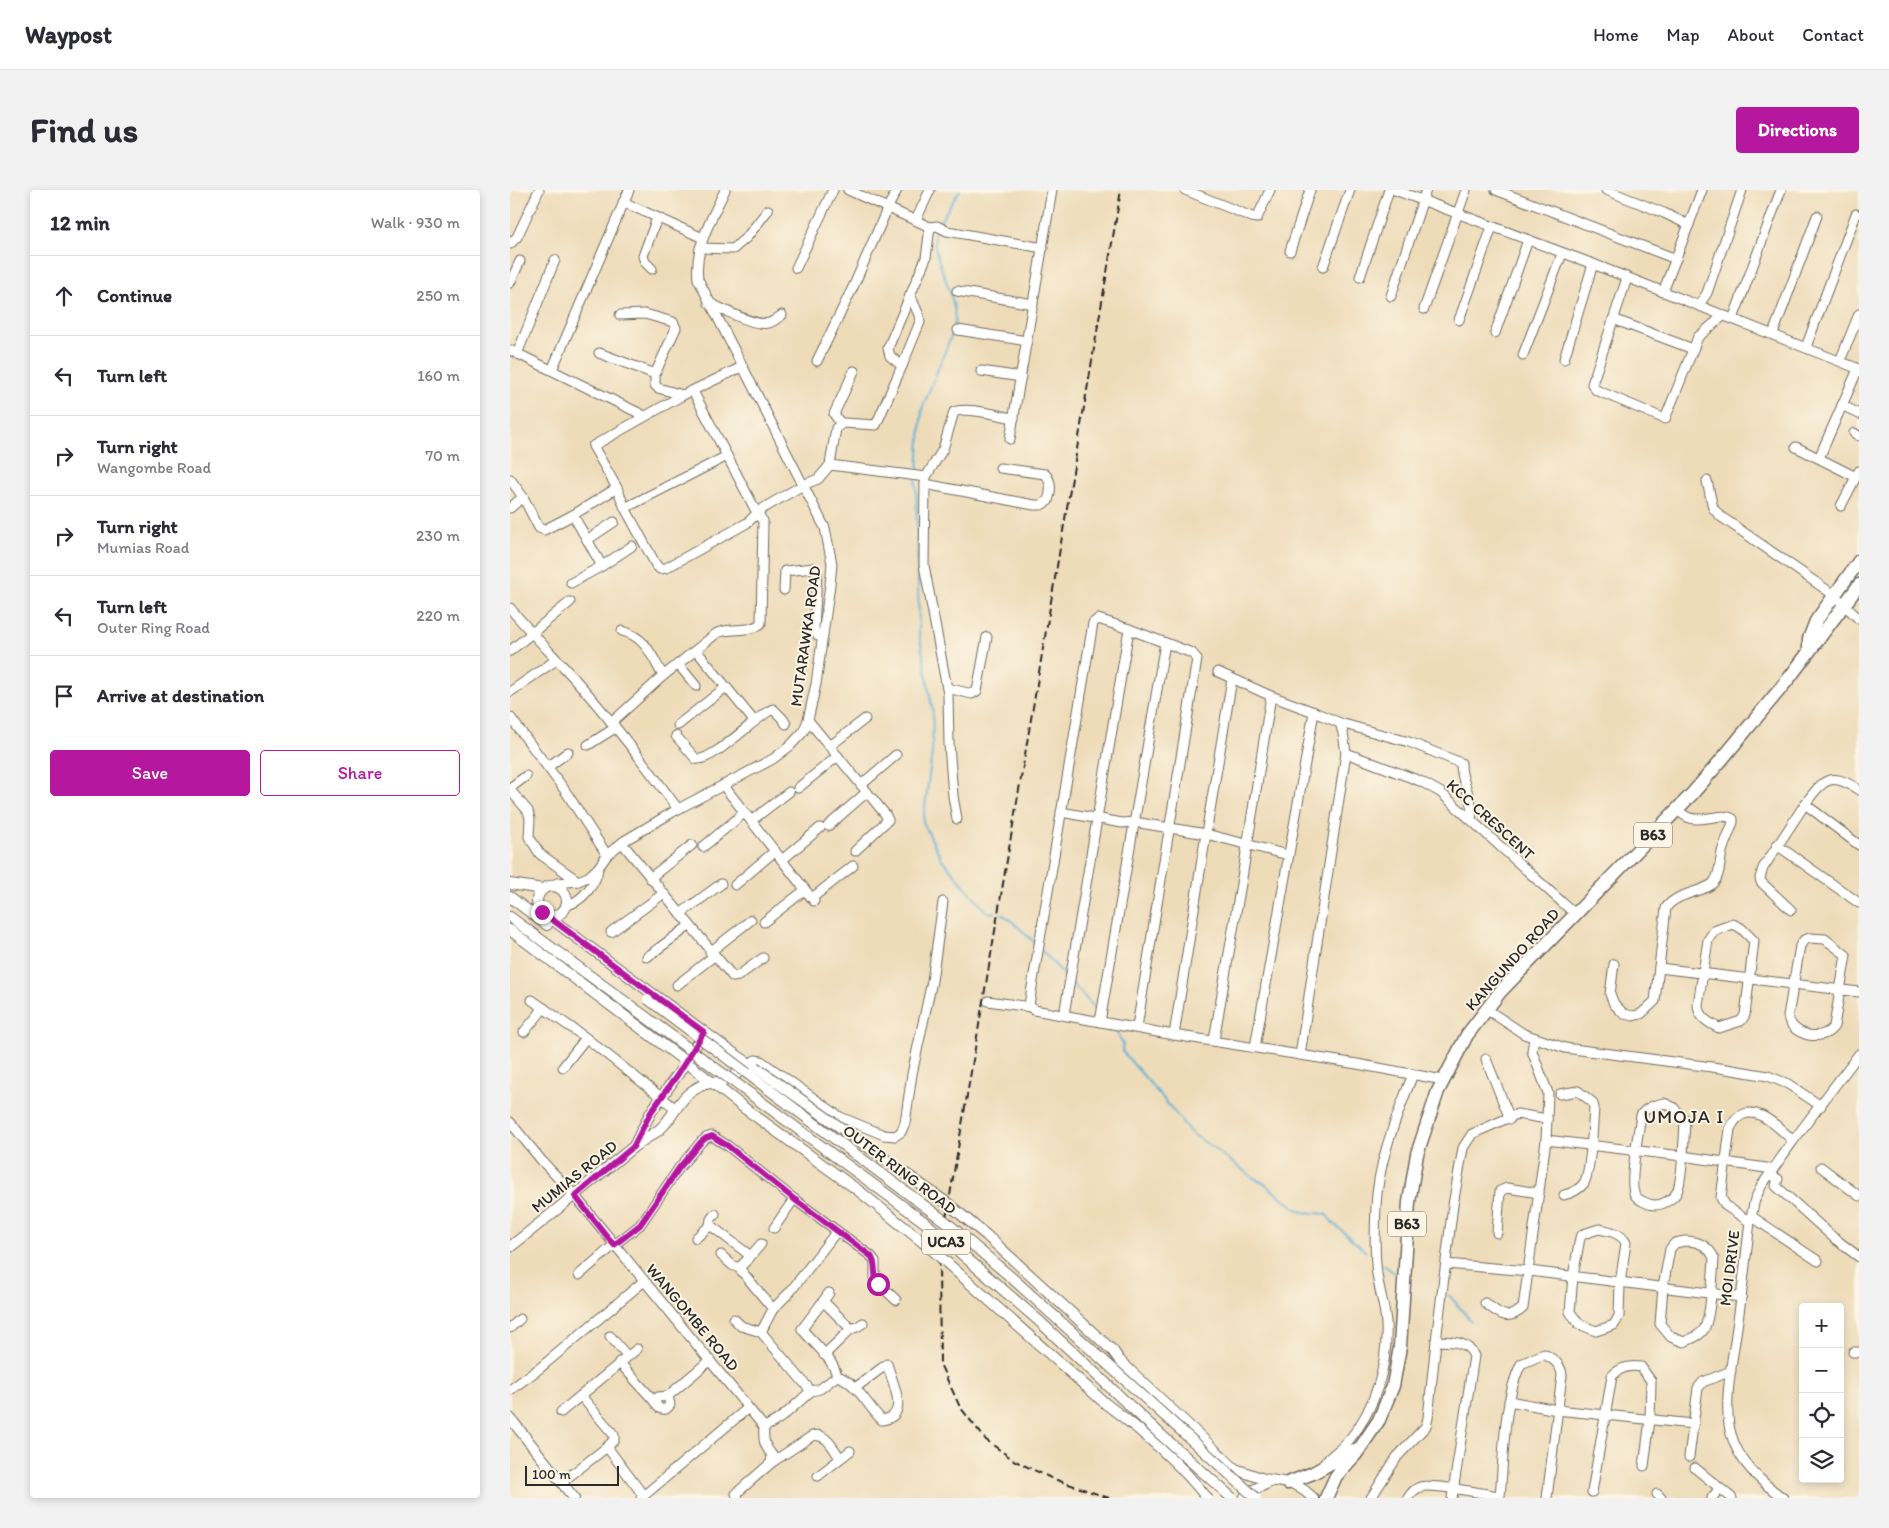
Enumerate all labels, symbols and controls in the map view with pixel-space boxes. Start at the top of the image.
text: Waypost [25,20,112,49]
text: Home [1593,24,1639,46]
text: Map [1667,24,1700,46]
text: About [1728,24,1774,46]
text: Contact [1802,24,1864,46]
button: Directions [1736,107,1859,153]
text: Find us [30,109,138,151]
text: 12 min [50,210,110,235]
text: Walk · 930 m [371,213,460,232]
icon: ahead [50,282,78,310]
text: Continue [97,284,172,307]
text: 250 m [416,286,460,305]
icon: left [50,362,78,390]
text: Turn left [97,364,167,387]
text: 160 m [417,366,460,385]
text: Turn right [97,435,178,458]
icon: right [50,442,78,470]
text: 70 m [425,446,460,465]
text: Wangombe Road [97,458,211,477]
text: Turn right [97,515,178,538]
icon: right [50,522,78,550]
text: 230 m [416,526,460,545]
text: Mumias Road [97,538,189,557]
street label: MUTARAWKA ROAD [786,564,825,708]
text: Turn left [97,595,167,618]
icon: left [50,602,78,630]
text: 220 m [416,606,460,625]
text: Outer Ring Road [97,618,210,637]
icon: arrive [50,682,78,710]
text: Arrive at destination [97,684,264,707]
button: Save [50,750,250,796]
button: Share [260,750,460,796]
street label: KCC CRESCENT [1443,775,1538,864]
road number: B63 [1634,822,1672,848]
route end [531,901,554,924]
street label: KANGUNDO ROAD [1461,904,1564,1014]
district label: UMOJA I [1644,1105,1724,1128]
street label: OUTER RING ROAD [839,1121,960,1218]
street label: MUMIAS ROAD [528,1136,621,1217]
road number: B63 [1388,1212,1426,1236]
street label: MOI DRIVE [1715,1229,1744,1307]
road number: UCA3 [922,1230,970,1254]
street label: WANGOMBE ROAD [642,1260,743,1375]
route start [867,1273,890,1296]
map controls [1799,1303,1844,1483]
button: + [1799,1303,1844,1348]
button: − [1799,1348,1844,1393]
button: locate [1799,1393,1844,1438]
button: layers [1799,1438,1844,1483]
scale bar [525,1463,619,1486]
text: 100 m [532,1466,571,1483]

